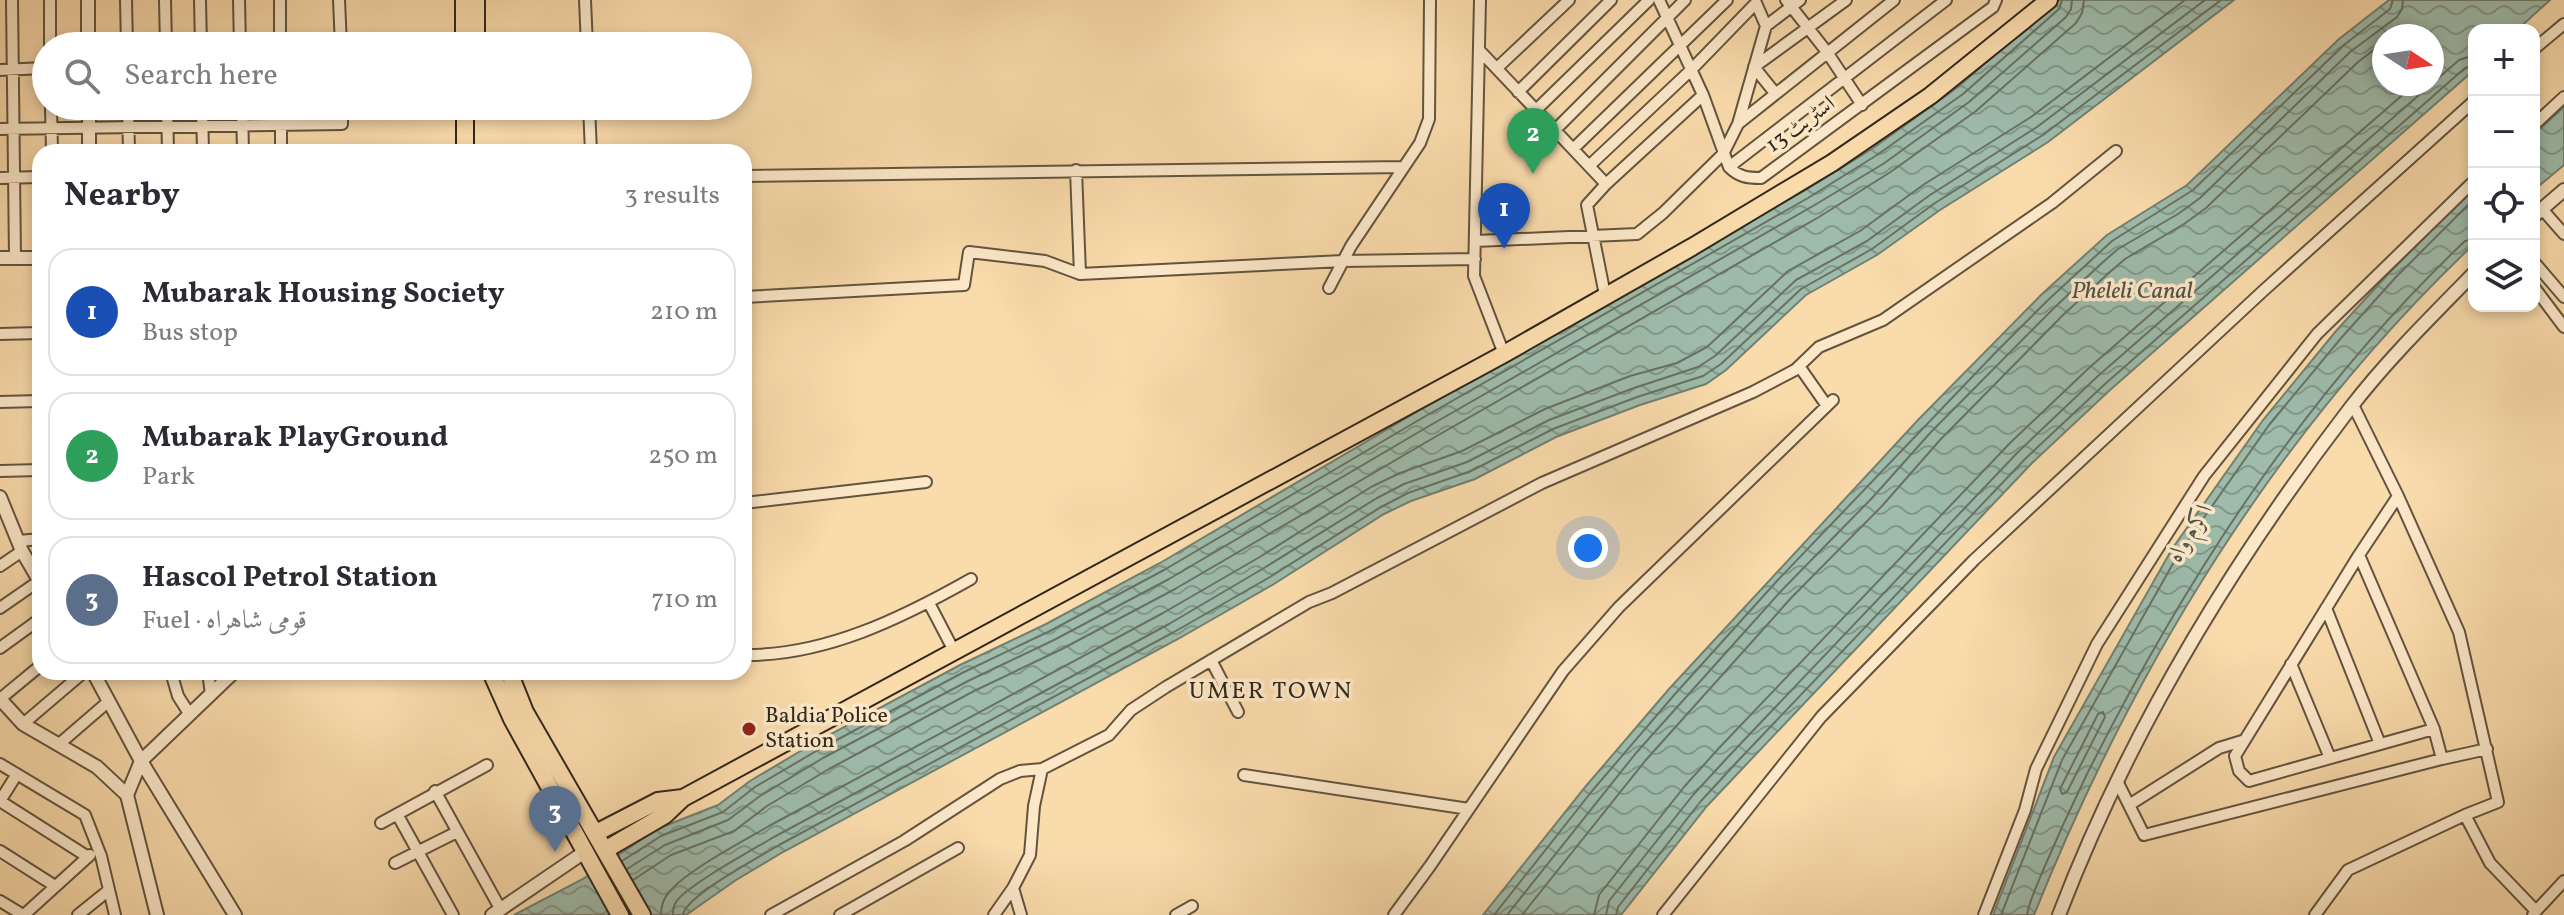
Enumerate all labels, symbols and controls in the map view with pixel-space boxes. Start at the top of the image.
north arrow [2372,24,2444,96]
map controls [2468,24,2540,312]
button: + [2468,24,2540,96]
search box [32,32,752,120]
icon: search [60,54,104,98]
text: Search here [124,55,278,97]
street label: اسٹریٹ 13 [1760,89,1842,161]
button: − [2468,96,2540,168]
pin: 2 [1507,108,1559,174]
button: locate [2468,168,2540,240]
text: Nearby [64,173,180,220]
text: 3 results [624,178,720,214]
pin: 1 [1478,183,1530,249]
button: layers [2468,240,2540,312]
text: Mubarak Housing Society [142,273,505,315]
water label: Pheleli Canal [2071,275,2193,309]
text: 1 [87,294,97,330]
text: 210 m [650,294,718,330]
text: Bus stop [142,315,238,351]
text: Mubarak PlayGround [142,417,448,459]
text: 2 [85,438,99,474]
text: 250 m [648,438,718,474]
text: Park [142,459,195,495]
water label: اکرم واہ [2160,497,2224,570]
your location [1568,528,1608,568]
text: Hascol Petrol Station [142,557,438,599]
text: 3 [85,582,99,618]
text: 710 m [651,582,718,618]
text: Fuel · قومی شاہراہ [142,603,307,639]
district label: UMER TOWN [1189,675,1353,709]
place label: Baldia Police Station [765,701,888,757]
marker: Baldia Police Station [740,720,758,738]
pin: 3 [529,786,581,852]

